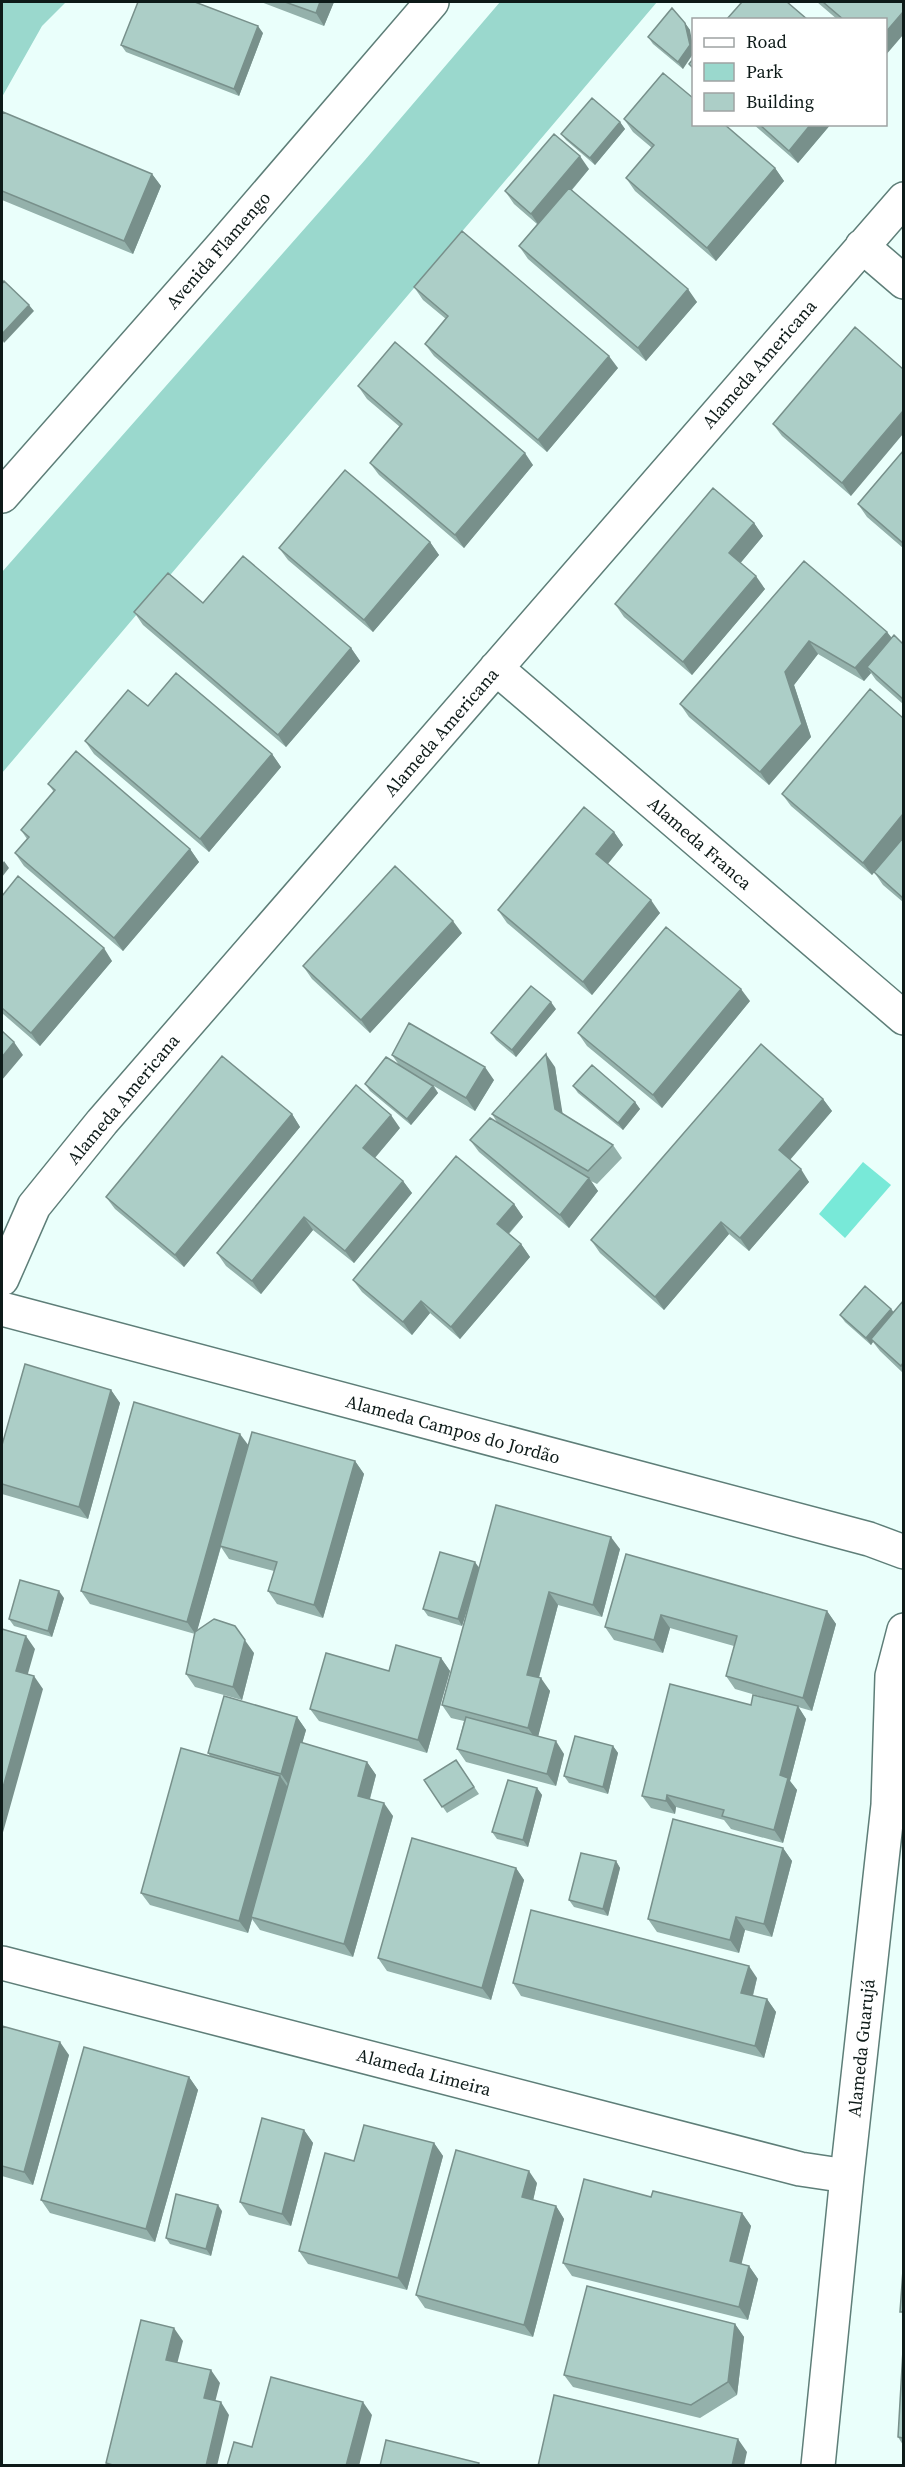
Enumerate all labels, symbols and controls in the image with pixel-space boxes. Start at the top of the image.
legend [692,18,887,126]
text: Road [746,29,787,54]
text: Park [746,59,783,84]
text: Building [746,89,814,114]
street label: Avenida Flamengo [160,186,276,314]
street label: Alameda Americana [696,294,823,434]
street label: Alameda Americana [378,662,505,802]
street label: Alameda Franca [643,791,758,896]
street label: Alameda Americana [61,1028,186,1170]
street label: Alameda Campos do Jordão [343,1388,563,1470]
street label: Alameda Guarujá [841,1977,881,2118]
street label: Alameda Limeira [354,2042,495,2102]

